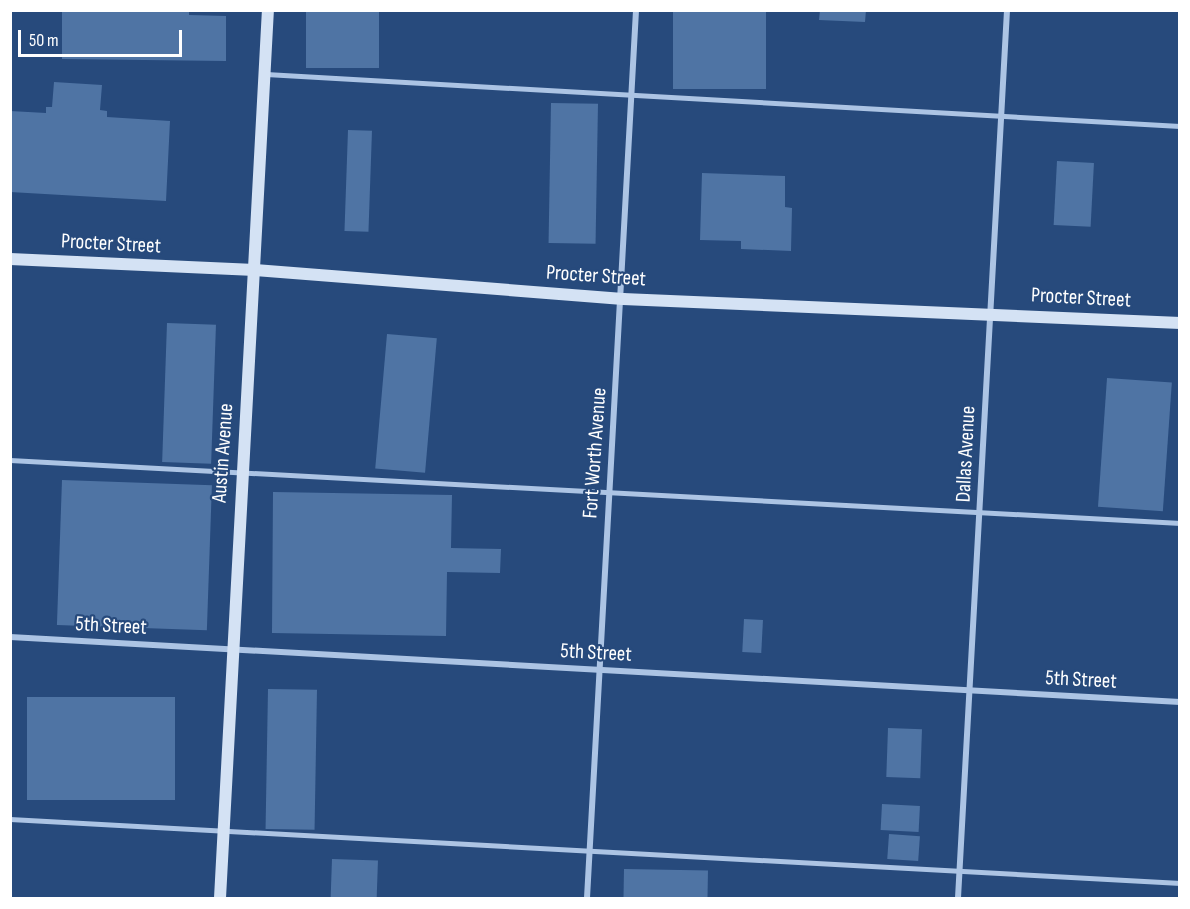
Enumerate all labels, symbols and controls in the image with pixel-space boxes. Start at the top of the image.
scale bar [21,18,184,56]
text: 50 m [29,30,59,51]
street label: Procter Street [60,229,162,259]
street label: Procter Street [545,260,647,292]
street label: Procter Street [1030,283,1132,313]
street label: Fort Worth Avenue [578,387,612,519]
street label: Austin Avenue [207,403,239,503]
street label: Dallas Avenue [951,405,981,503]
street label: 5th Street [75,612,147,640]
street label: 5th Street [560,639,632,667]
street label: 5th Street [1045,666,1117,694]

